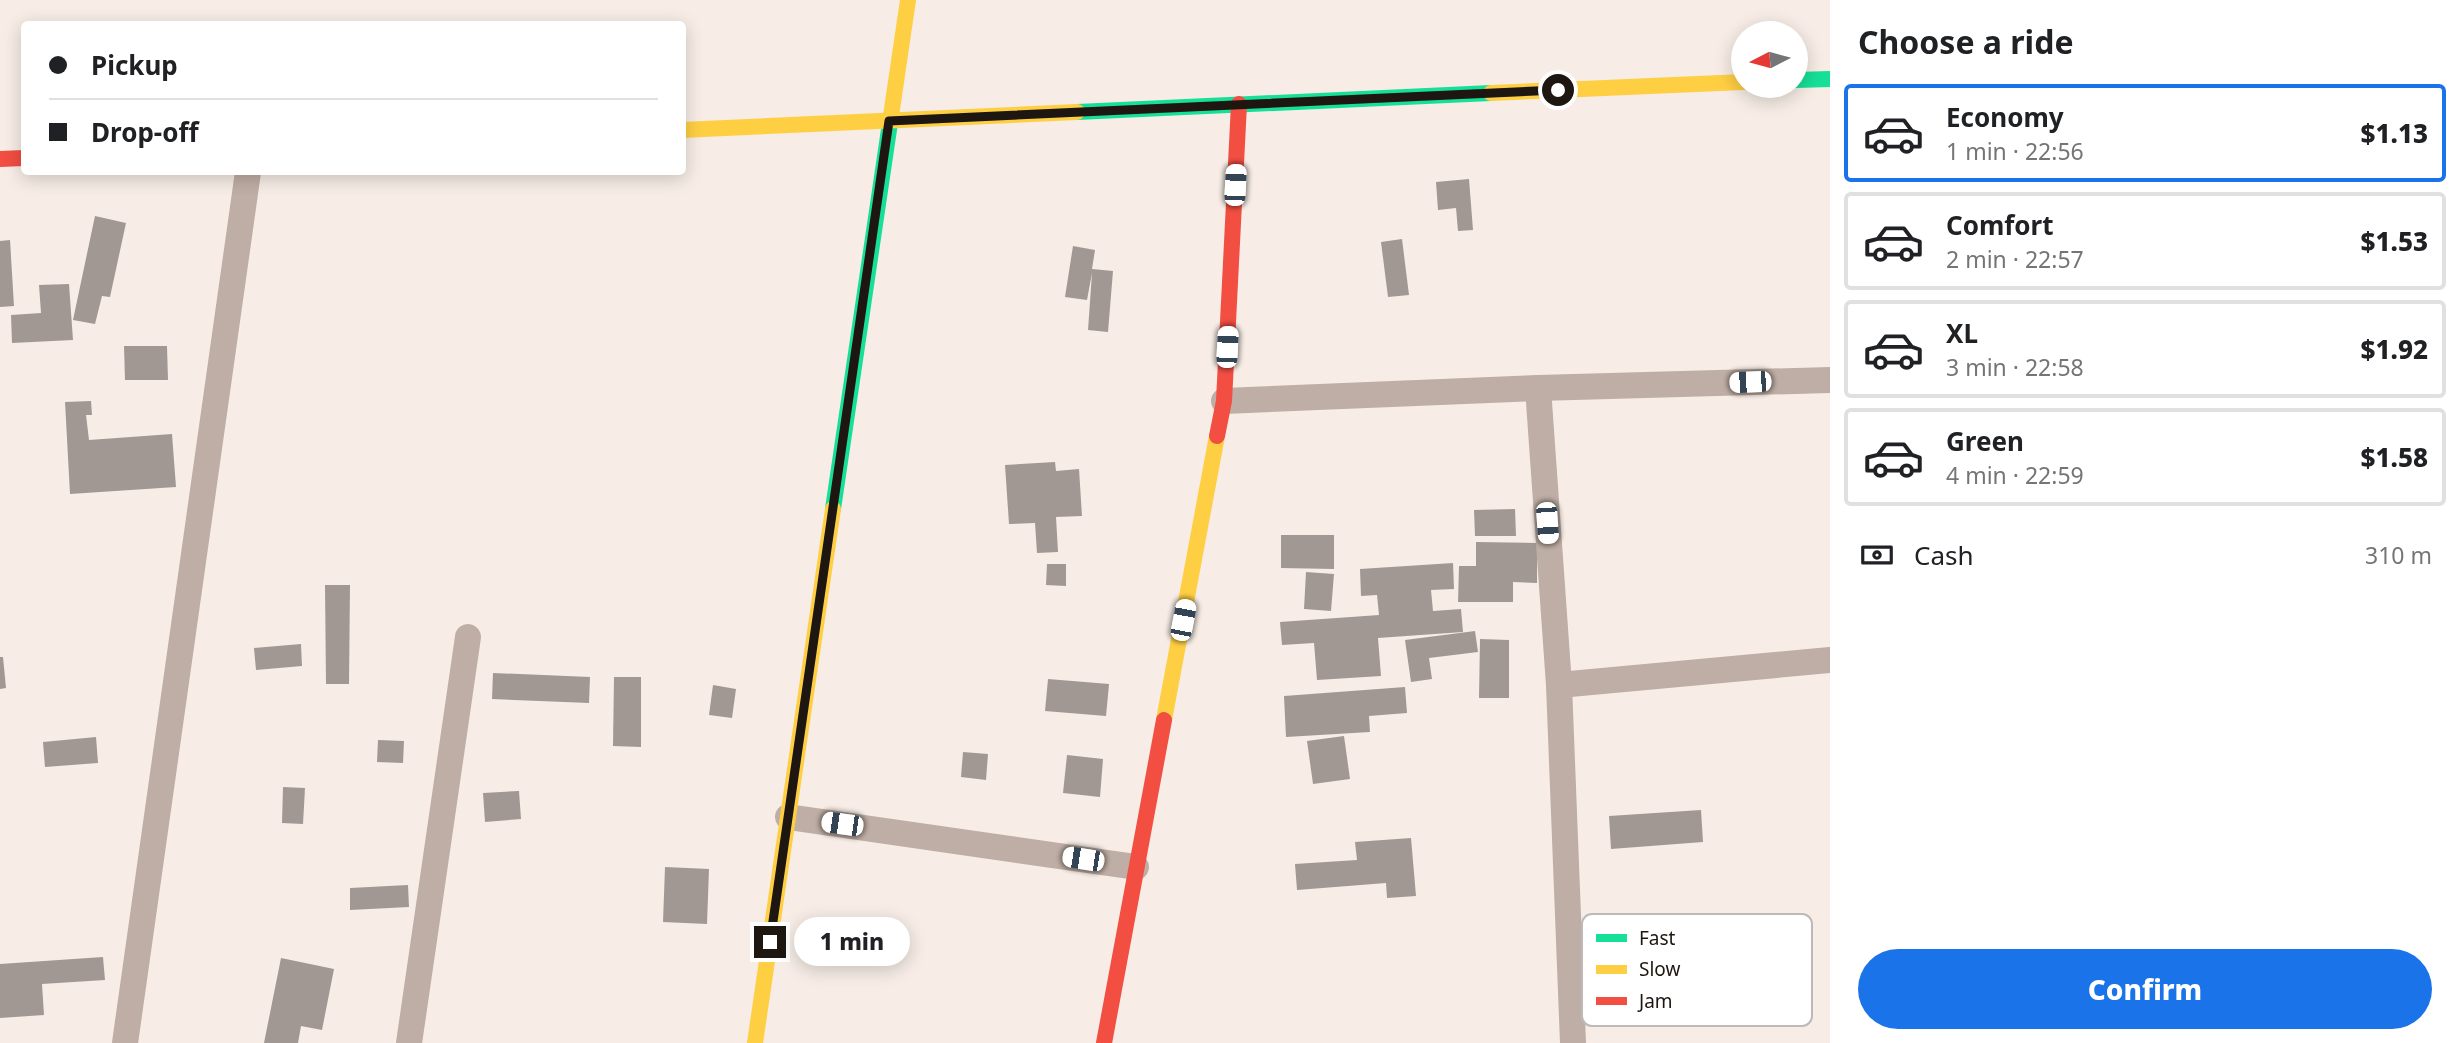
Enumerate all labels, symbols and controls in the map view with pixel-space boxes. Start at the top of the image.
text: Choose a ride [1858,20,2074,63]
north arrow [1731,21,1808,98]
map controls [1731,21,1808,98]
text: Pickup [91,47,178,83]
route start [1542,74,1574,106]
text: Economy [1946,99,2064,135]
icon: car [1862,102,1925,165]
text: Drop-off [91,114,198,150]
text: $1.13 [2361,115,2428,151]
text: 1 min · 22:56 [1946,135,2084,167]
car [1224,163,1247,207]
text: Comfort [1946,207,2054,243]
icon: car [1862,210,1925,273]
text: $1.53 [2361,223,2428,259]
text: 2 min · 22:57 [1946,243,2084,275]
text: XL [1946,315,1978,351]
icon: car [1862,318,1925,381]
car [1216,325,1239,369]
text: $1.92 [2361,331,2428,367]
text: 3 min · 22:58 [1946,351,2084,383]
car [1729,371,1772,393]
text: Green [1946,423,2024,459]
icon: car [1862,426,1925,489]
text: $1.58 [2361,439,2428,475]
text: 4 min · 22:59 [1946,459,2084,491]
car [1536,501,1559,545]
icon: cash [1858,536,1896,574]
text: Cash [1914,537,1974,573]
text: 310 m [2365,539,2432,571]
car [1169,597,1198,643]
car [820,811,865,837]
car [1061,845,1106,873]
legend [1582,914,1812,1026]
callout: 1 min [794,918,910,967]
text: 1 min [820,925,884,957]
text: Fast [1639,925,1676,951]
route end [754,926,786,958]
button: Confirm [1858,949,2432,1029]
text: Slow [1639,956,1680,982]
text: Jam [1637,988,1673,1014]

